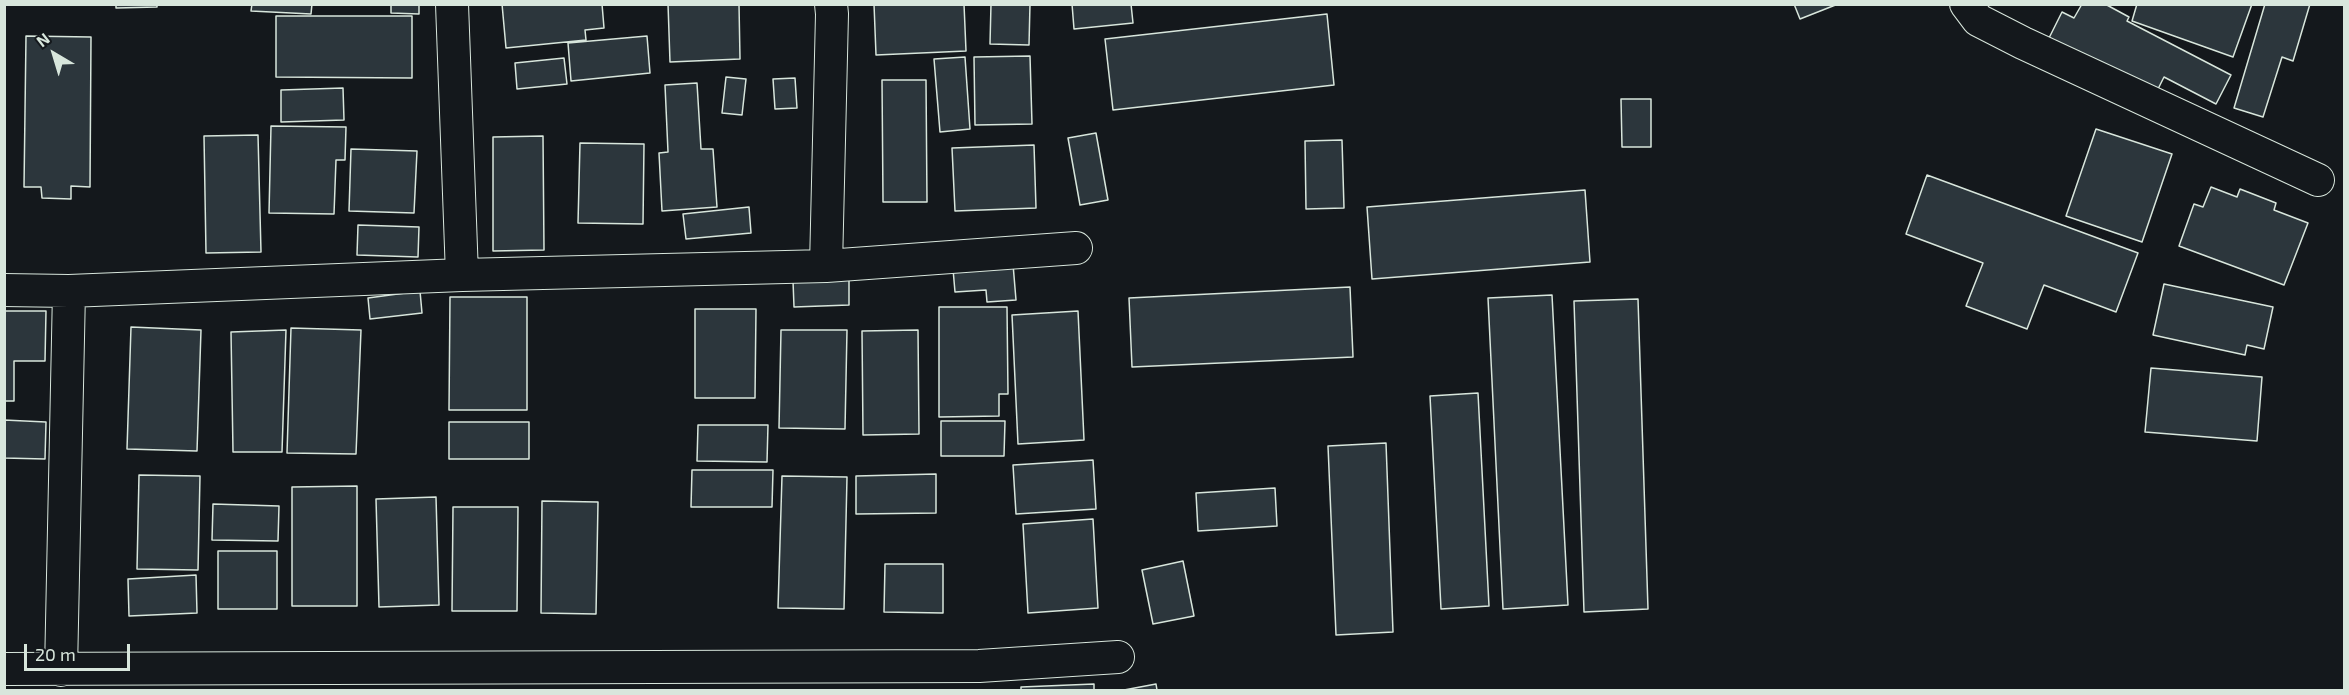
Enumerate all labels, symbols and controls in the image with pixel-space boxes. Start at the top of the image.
north arrow [24,24,84,84]
text: N [32,28,53,50]
scale bar [27,632,134,670]
text: 20 m [35,643,76,665]

